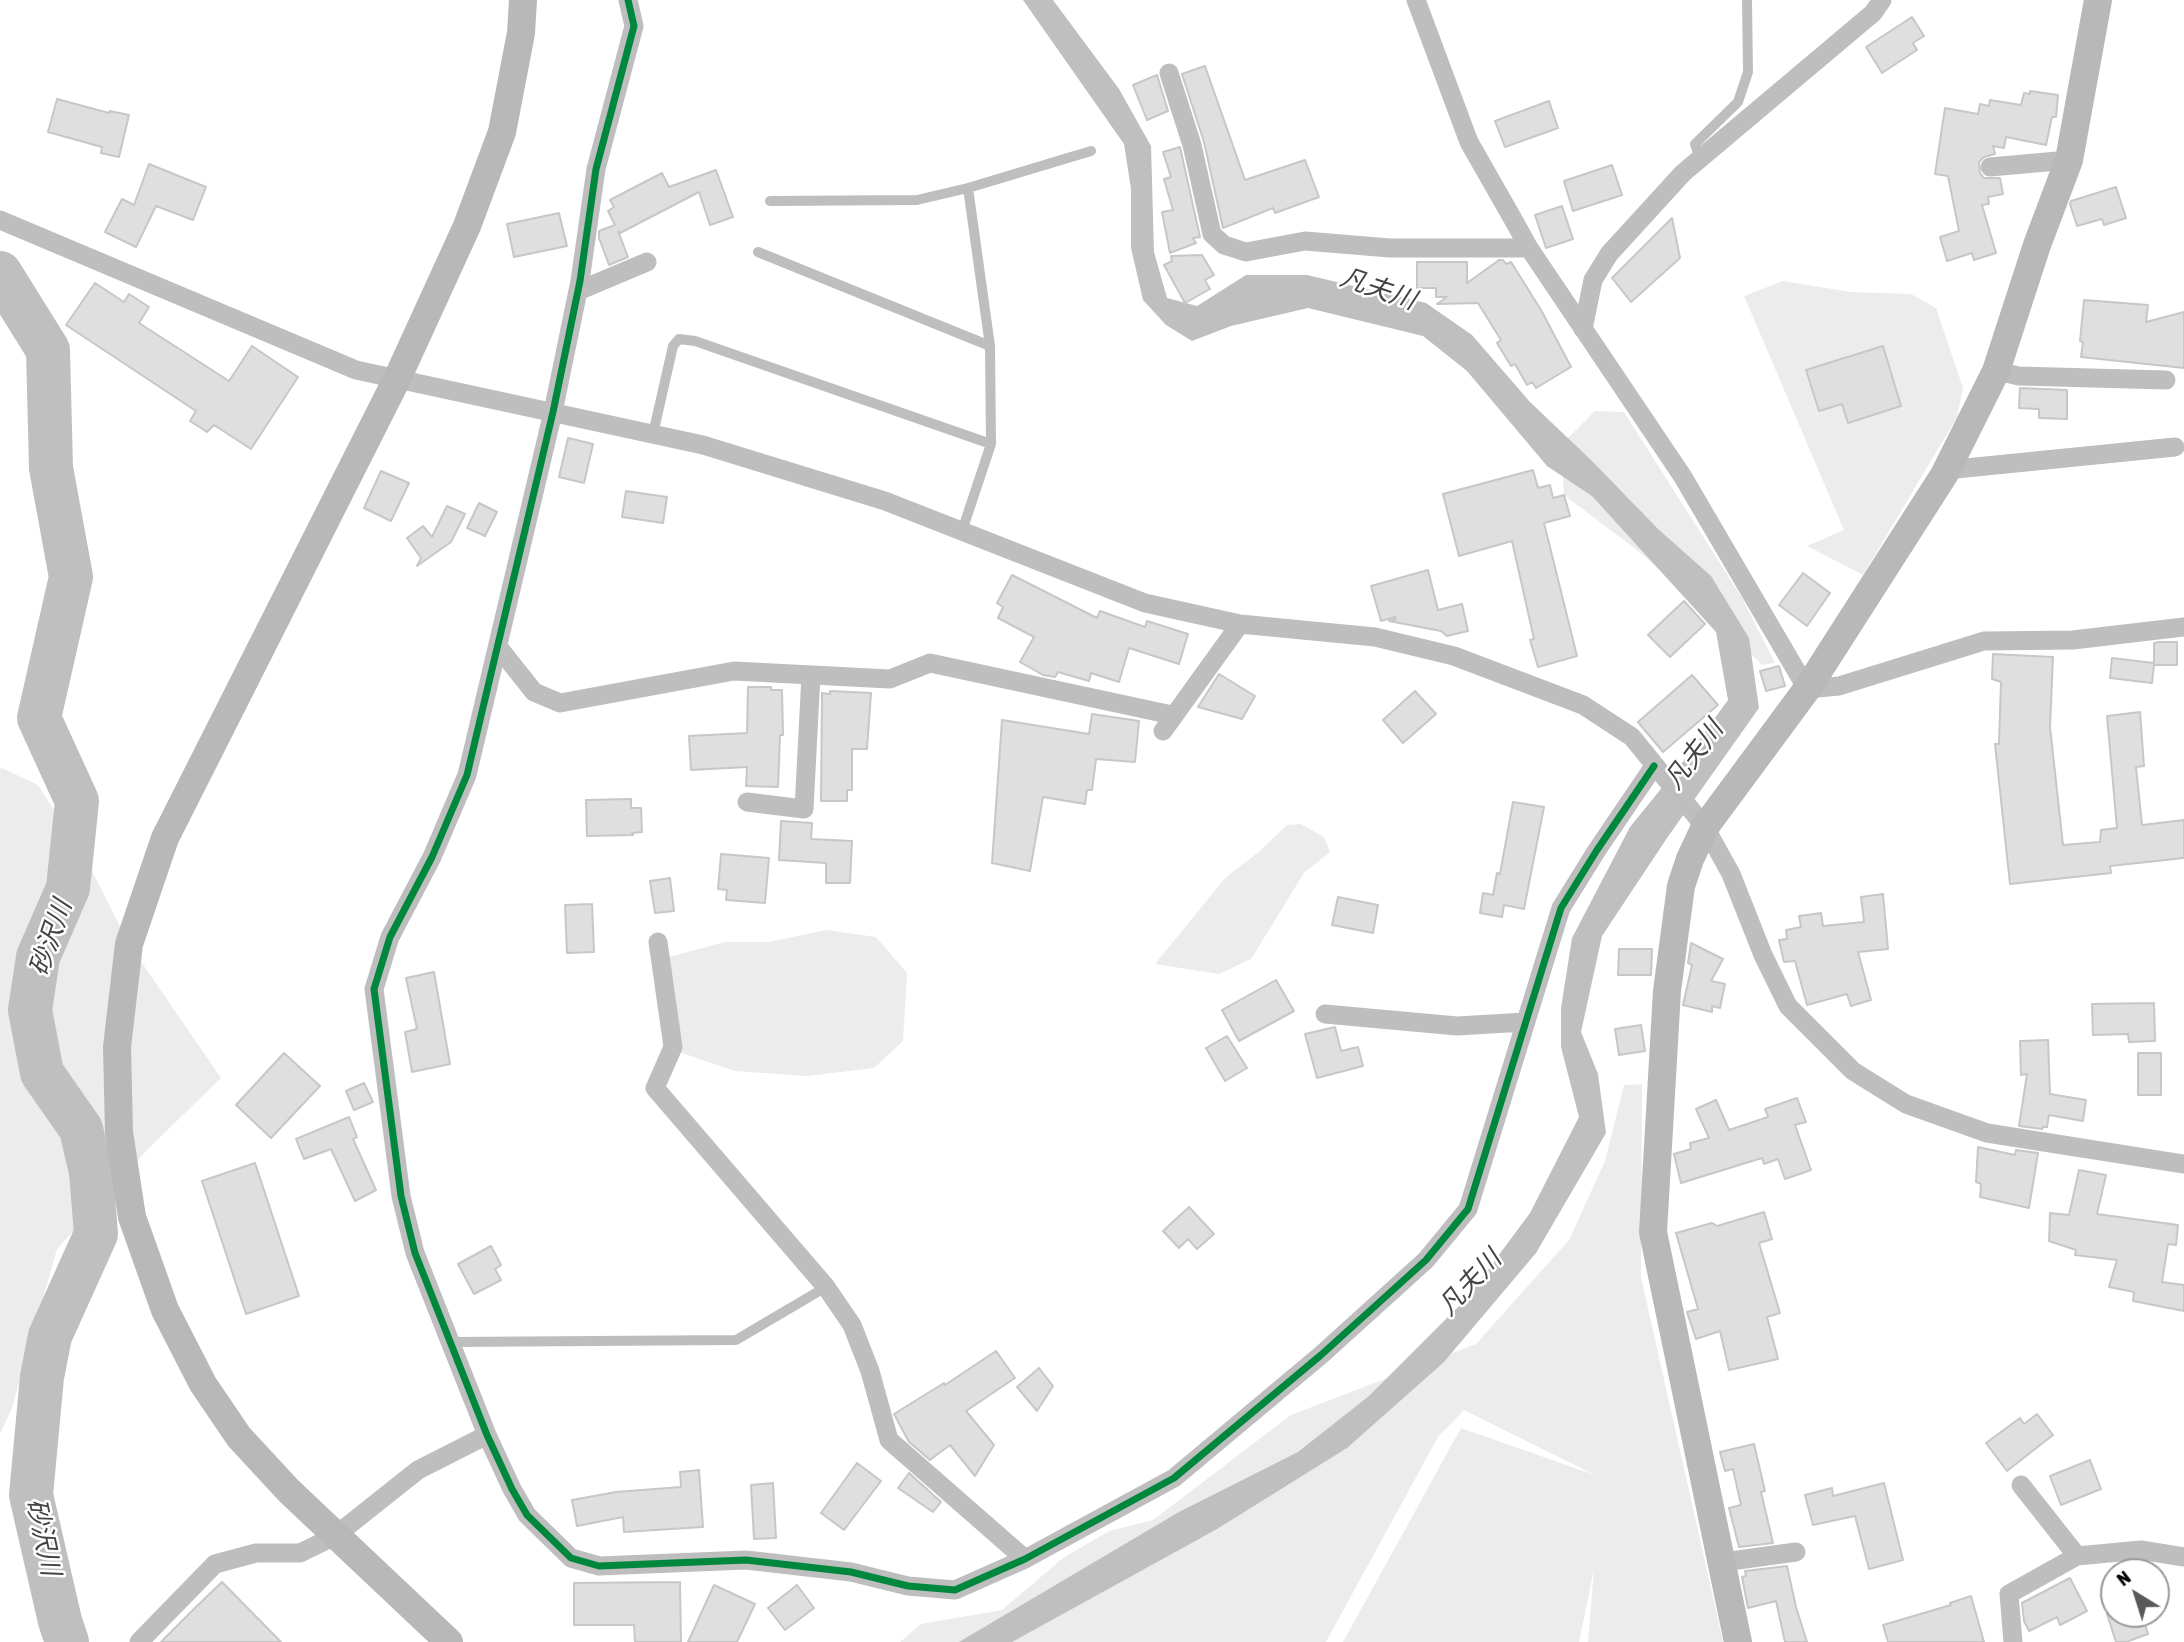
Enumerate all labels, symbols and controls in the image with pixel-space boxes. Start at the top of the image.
water label: 凡夫川 [1336,262,1420,316]
water label: 凡夫川 [1658,714,1730,796]
water label: 砂沢川 [24,896,78,980]
water label: 凡夫川 [1432,1244,1508,1322]
water label: 砂沢川 [20,1496,66,1578]
north arrow [2100,1558,2170,1628]
text: N [2112,1566,2134,1590]

